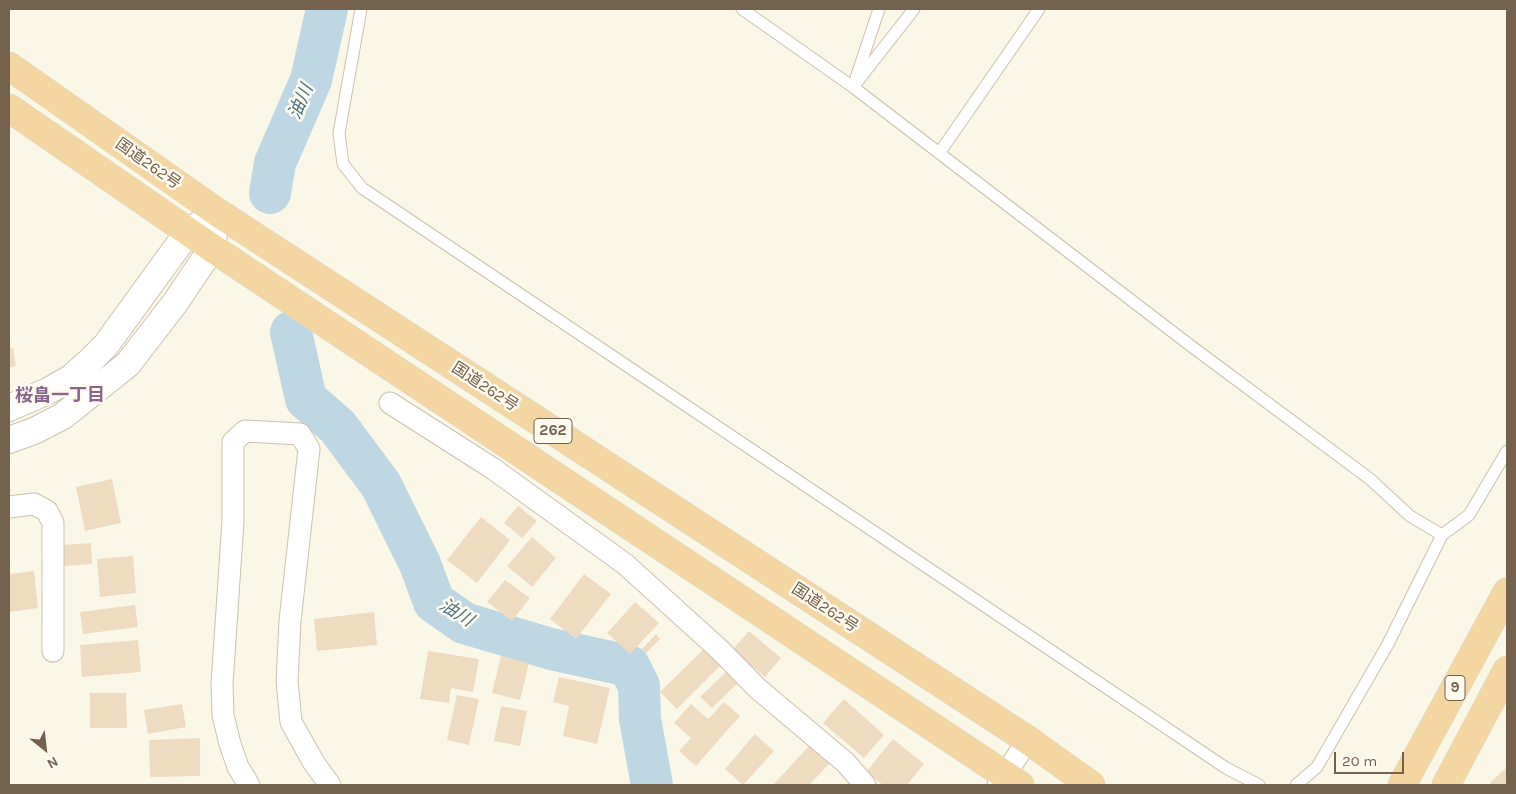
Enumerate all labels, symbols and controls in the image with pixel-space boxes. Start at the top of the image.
water label: 油川 [284,81,318,123]
street label: 国道262号 [111,134,185,194]
street label: 国道262号 [448,358,522,416]
district label: 桜畠一丁目 [15,385,105,407]
road number: 262 [534,418,572,444]
street label: 国道262号 [788,579,862,637]
water label: 油川 [435,594,477,632]
road number: 9 [1445,676,1465,700]
north arrow [20,724,70,774]
scale bar [1336,742,1406,774]
text: 20 m [1342,752,1377,770]
text: N [44,753,61,772]

